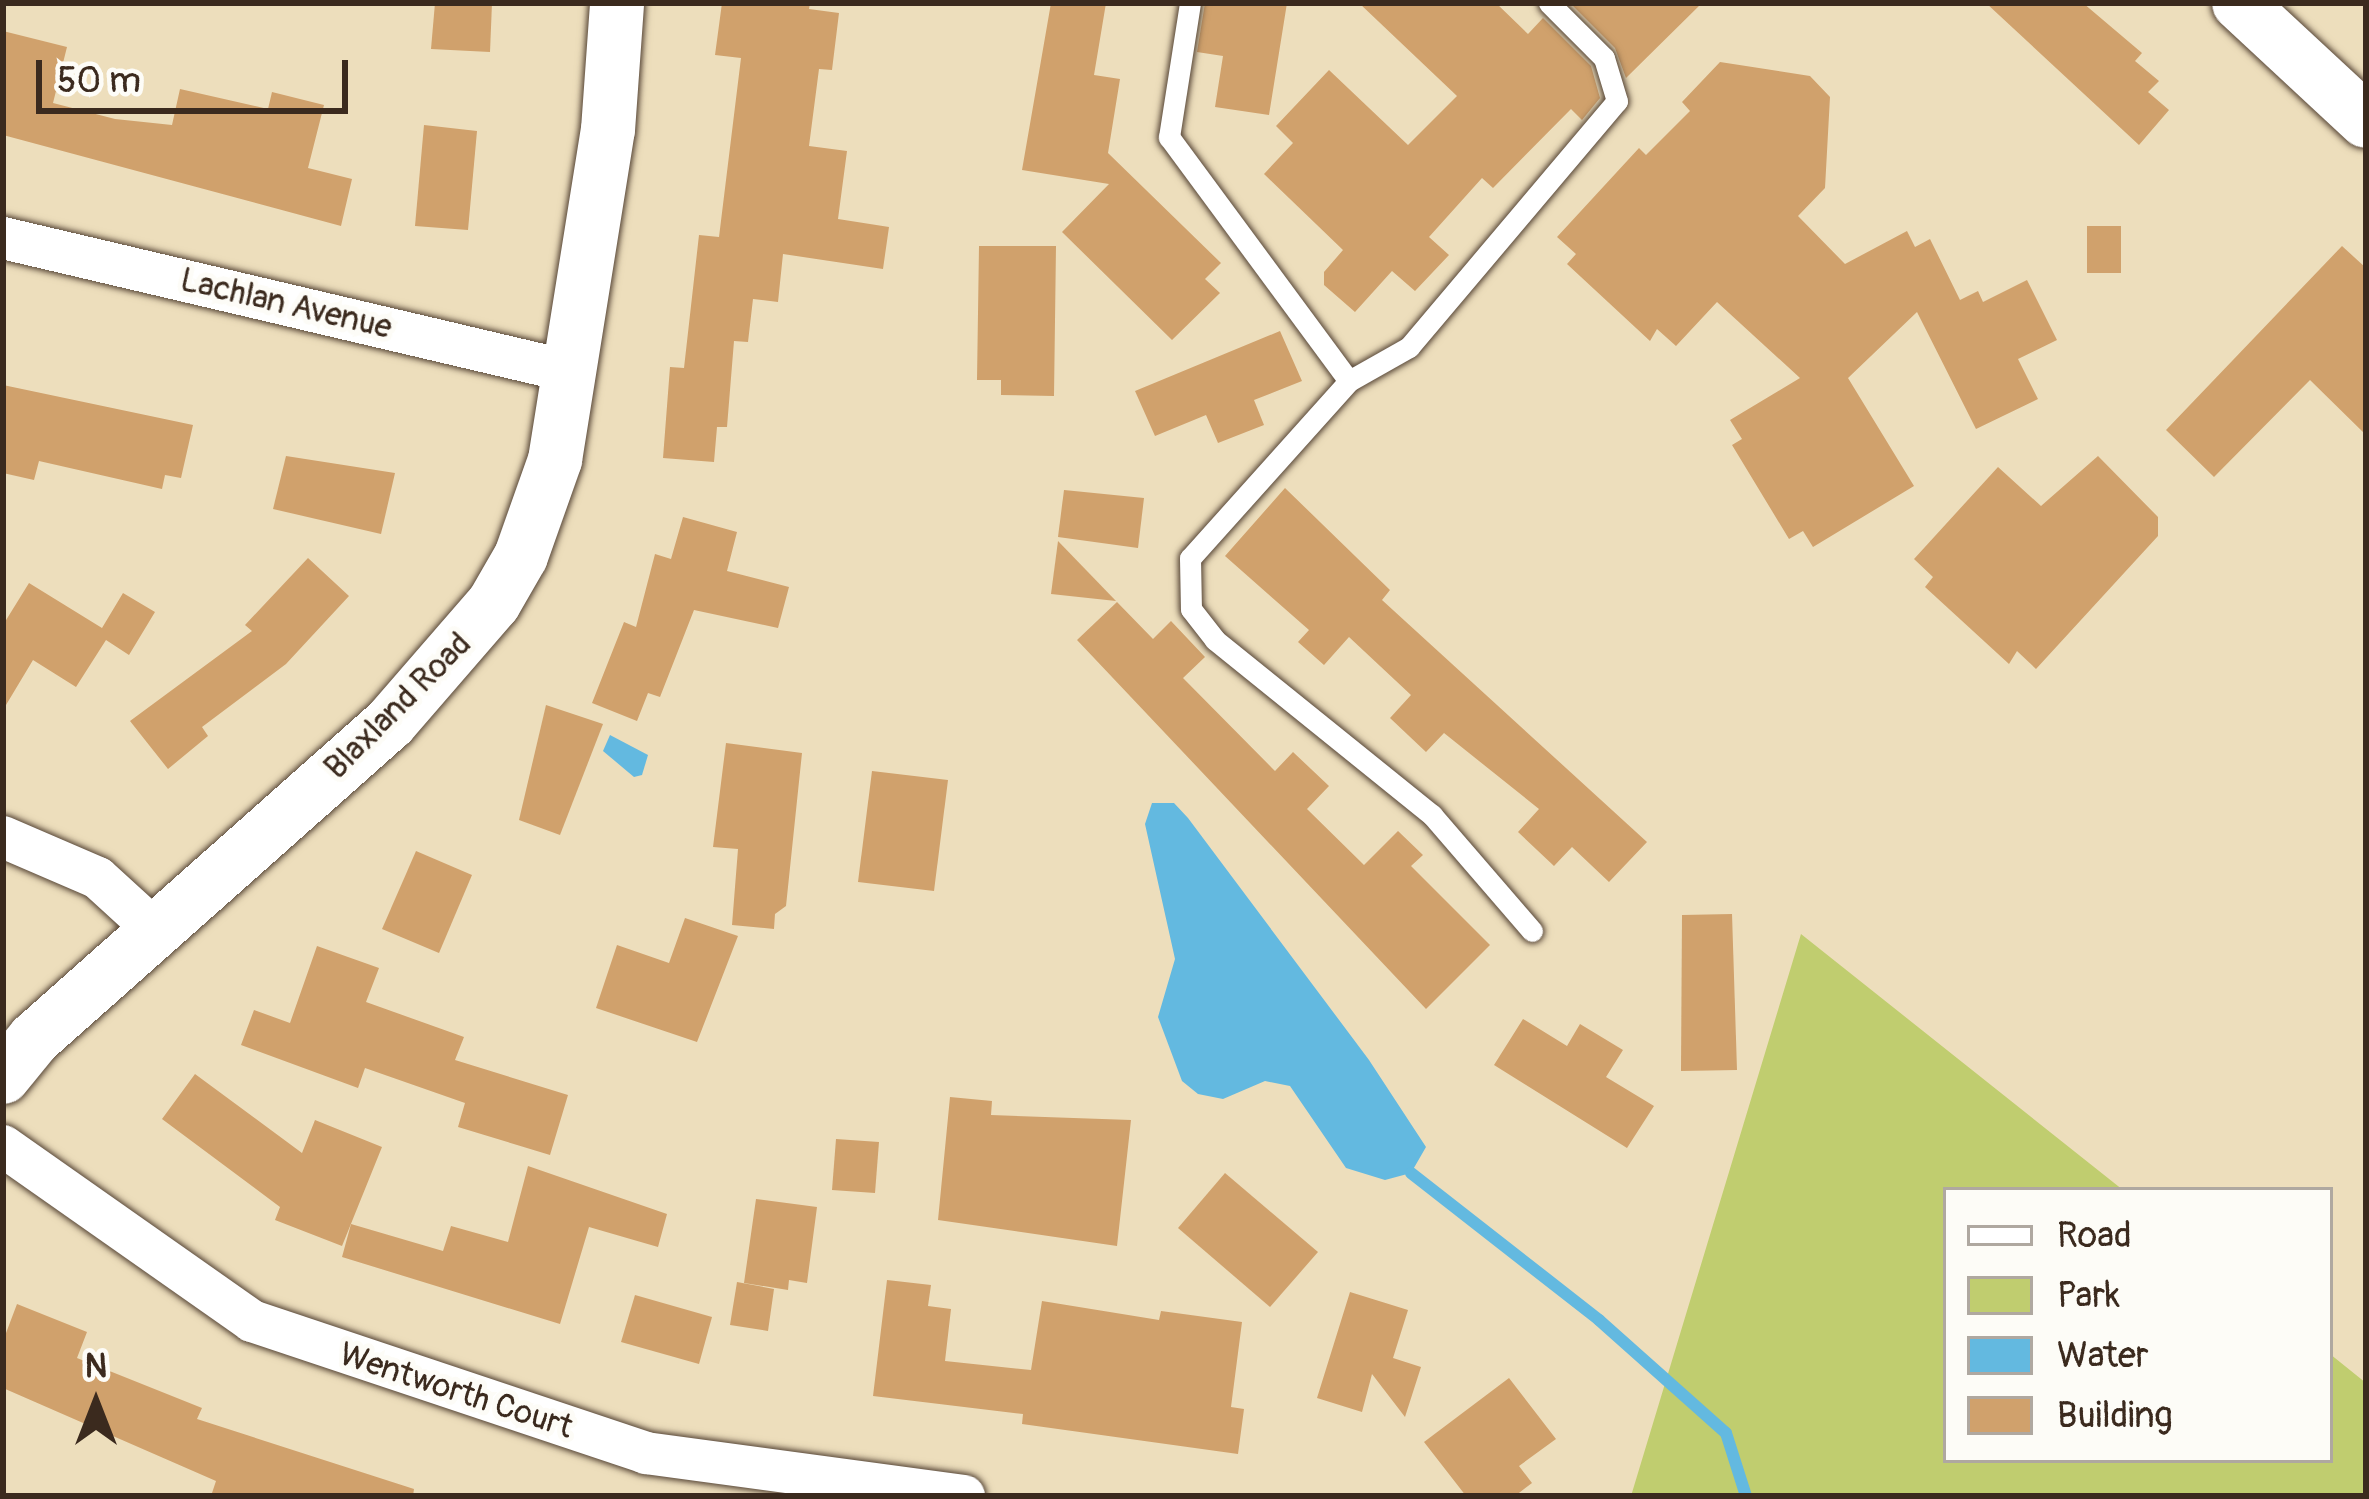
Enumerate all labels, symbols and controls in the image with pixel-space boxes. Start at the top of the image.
scale bar [42,36,354,110]
text: 50 m [57,58,141,103]
street label: Lachlan Avenue [176,260,396,348]
street label: Blaxland Road [316,624,480,788]
legend [1943,1187,2333,1463]
text: Road [2057,1213,2132,1258]
text: Park [2057,1273,2120,1318]
text: Water [2057,1333,2149,1378]
street label: Wentworth Court [334,1335,578,1447]
north arrow [36,1343,156,1463]
text: N [85,1346,107,1387]
text: Building [2057,1393,2173,1438]

